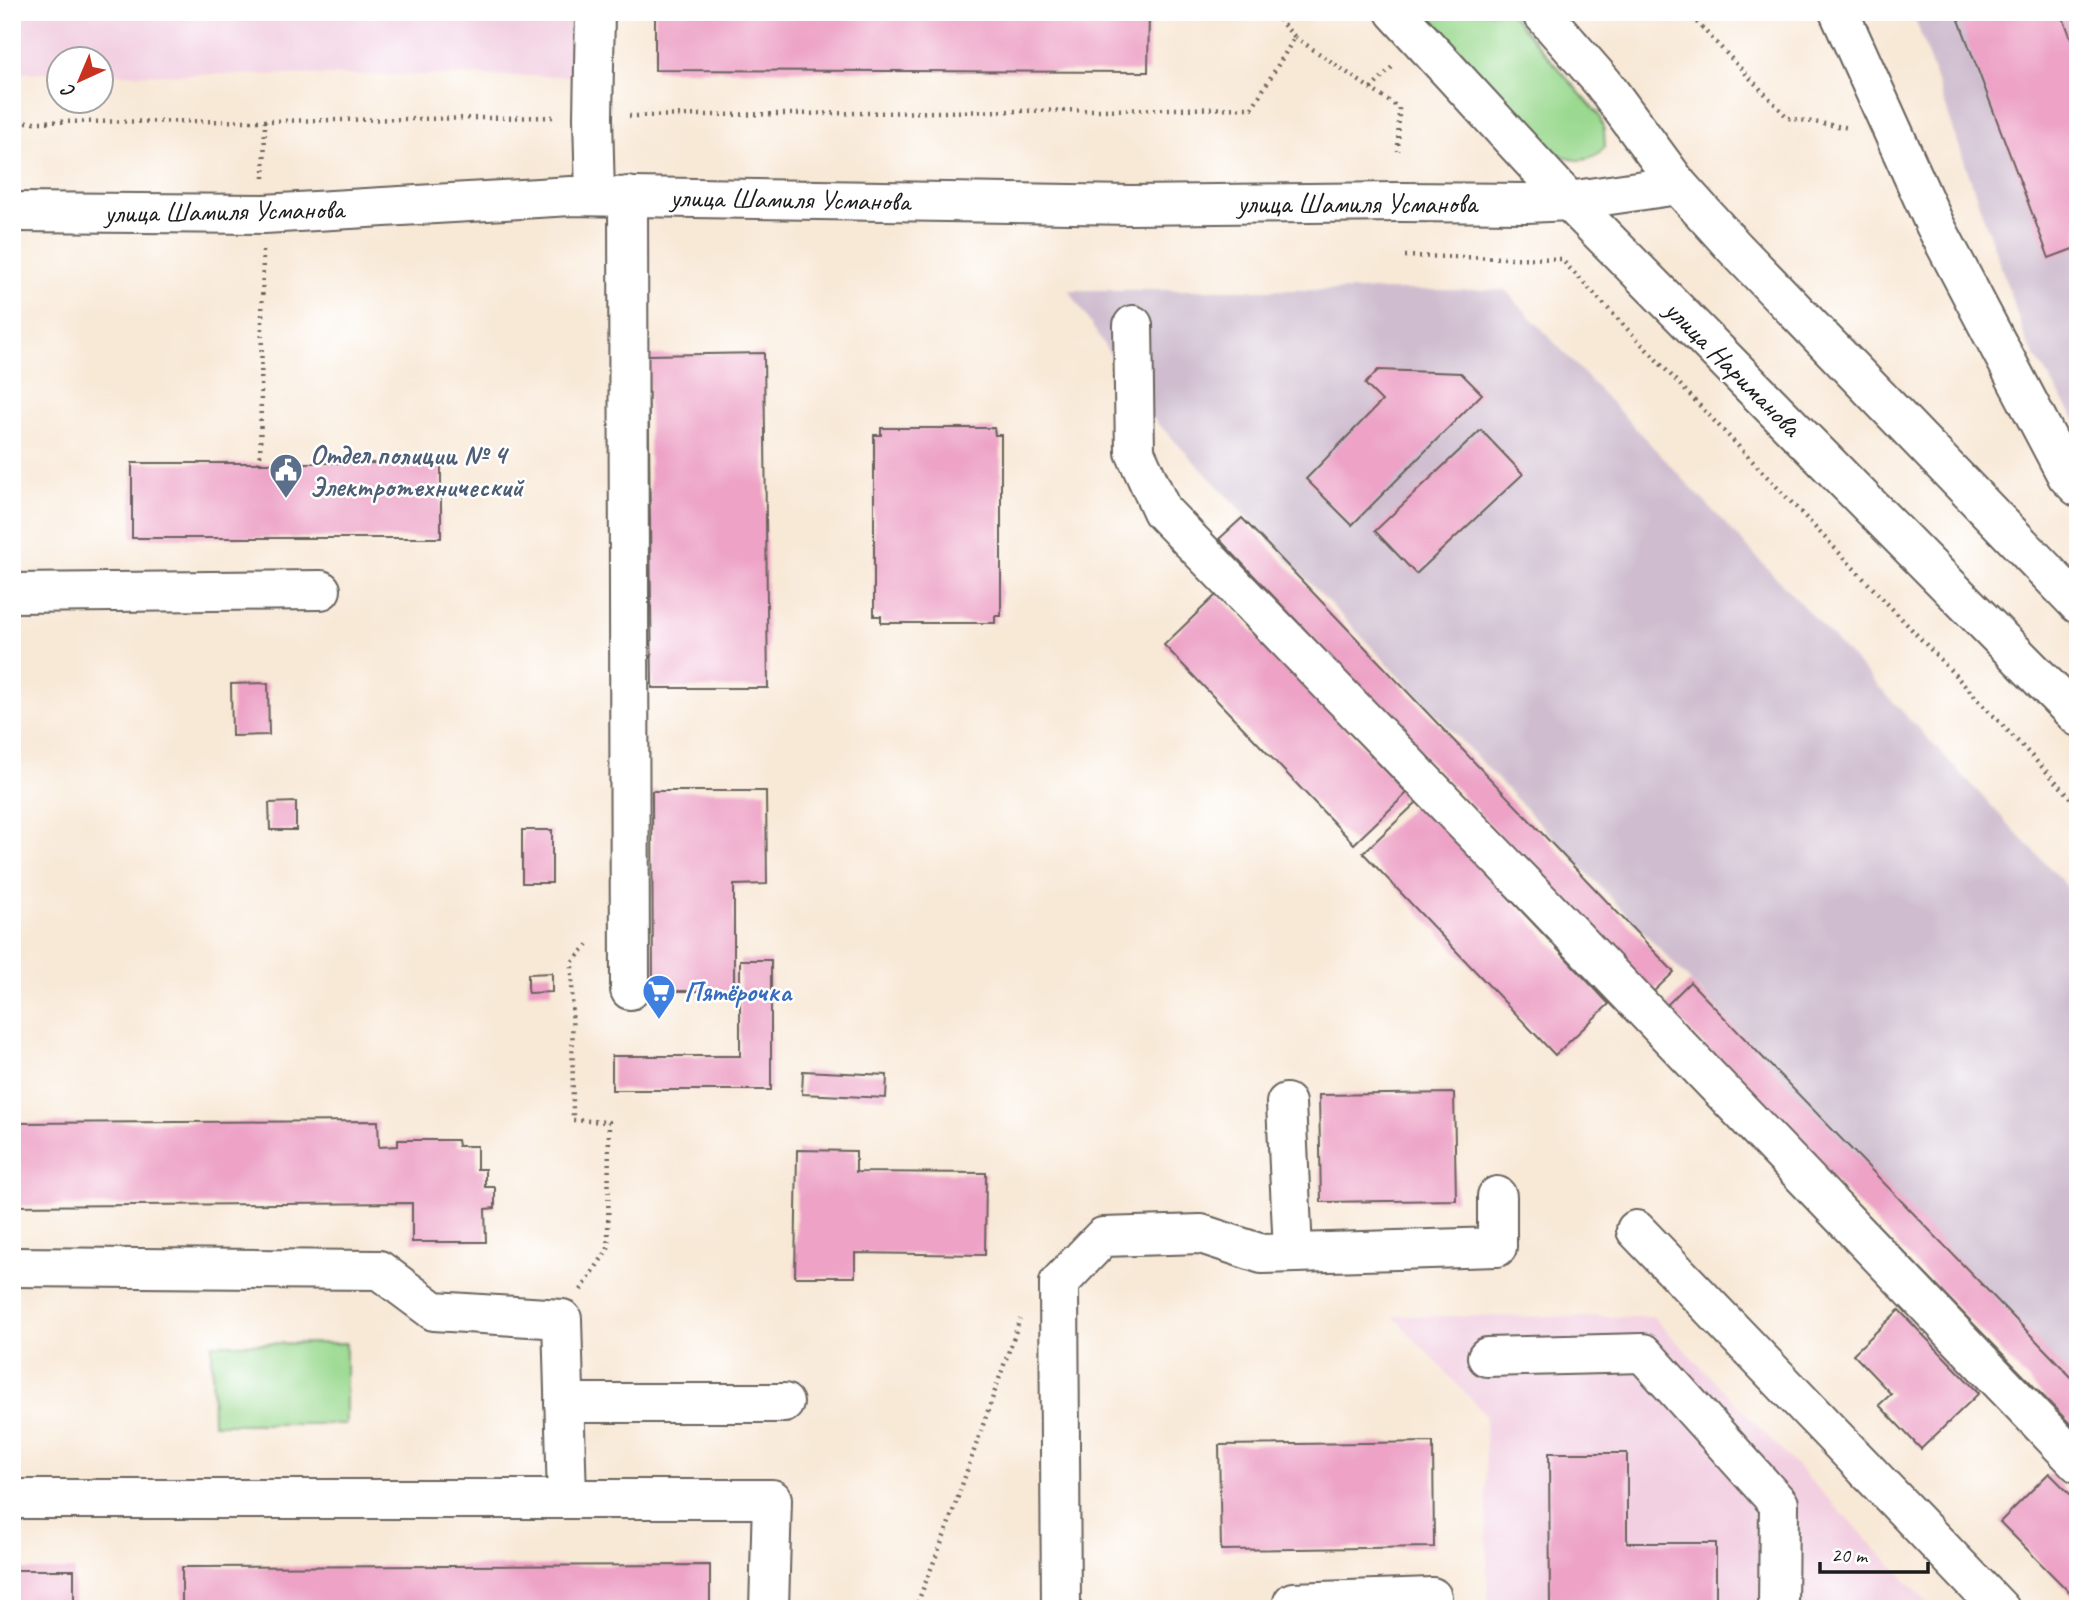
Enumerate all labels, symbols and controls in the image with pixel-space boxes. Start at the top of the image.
north arrow [46,46,116,116]
text: С [55,78,81,103]
street label: улица Шамиля Усманова [668,179,913,219]
street label: улица Шамиля Усманова [1235,186,1479,221]
street label: улица Шамиля Усманова [102,191,347,231]
street label: улица Нариманова [1656,291,1810,445]
place label: Отдел полиции № 4 Электротехнический [310,437,525,504]
public building icon: Отдел полиции № 4 Электротехнический [267,451,305,500]
supermarket icon: Пятёрочка [640,972,678,1021]
place label: Пятёрочка [684,974,793,1009]
scale bar [1820,1530,1929,1574]
text: 20 m [1831,1542,1869,1568]

